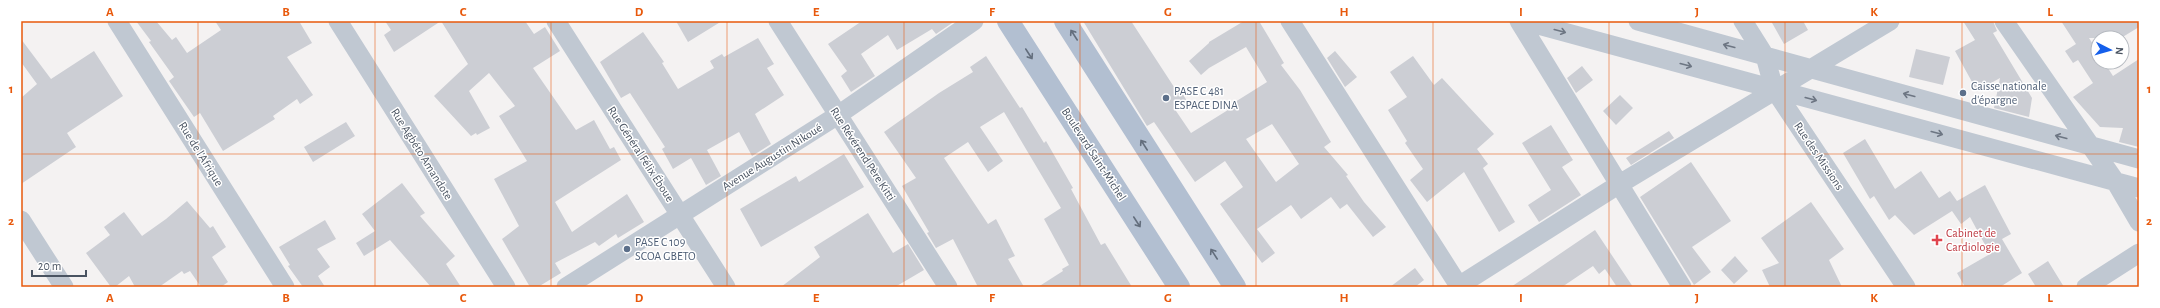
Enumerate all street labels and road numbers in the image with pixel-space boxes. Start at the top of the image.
street label: Rue Général Félix Éboue [606,103,677,204]
street label: Rue Révérend Père Kitti [828,105,898,203]
street label: Boulevard Saint-Michel [1060,105,1128,203]
street label: Rue Agbéto Amandote [389,106,455,202]
street label: Rue de l'Afrique [177,120,225,188]
street label: Rue des Missions [1792,120,1846,192]
street label: Avenue Augustin Nikoué [720,121,824,193]

